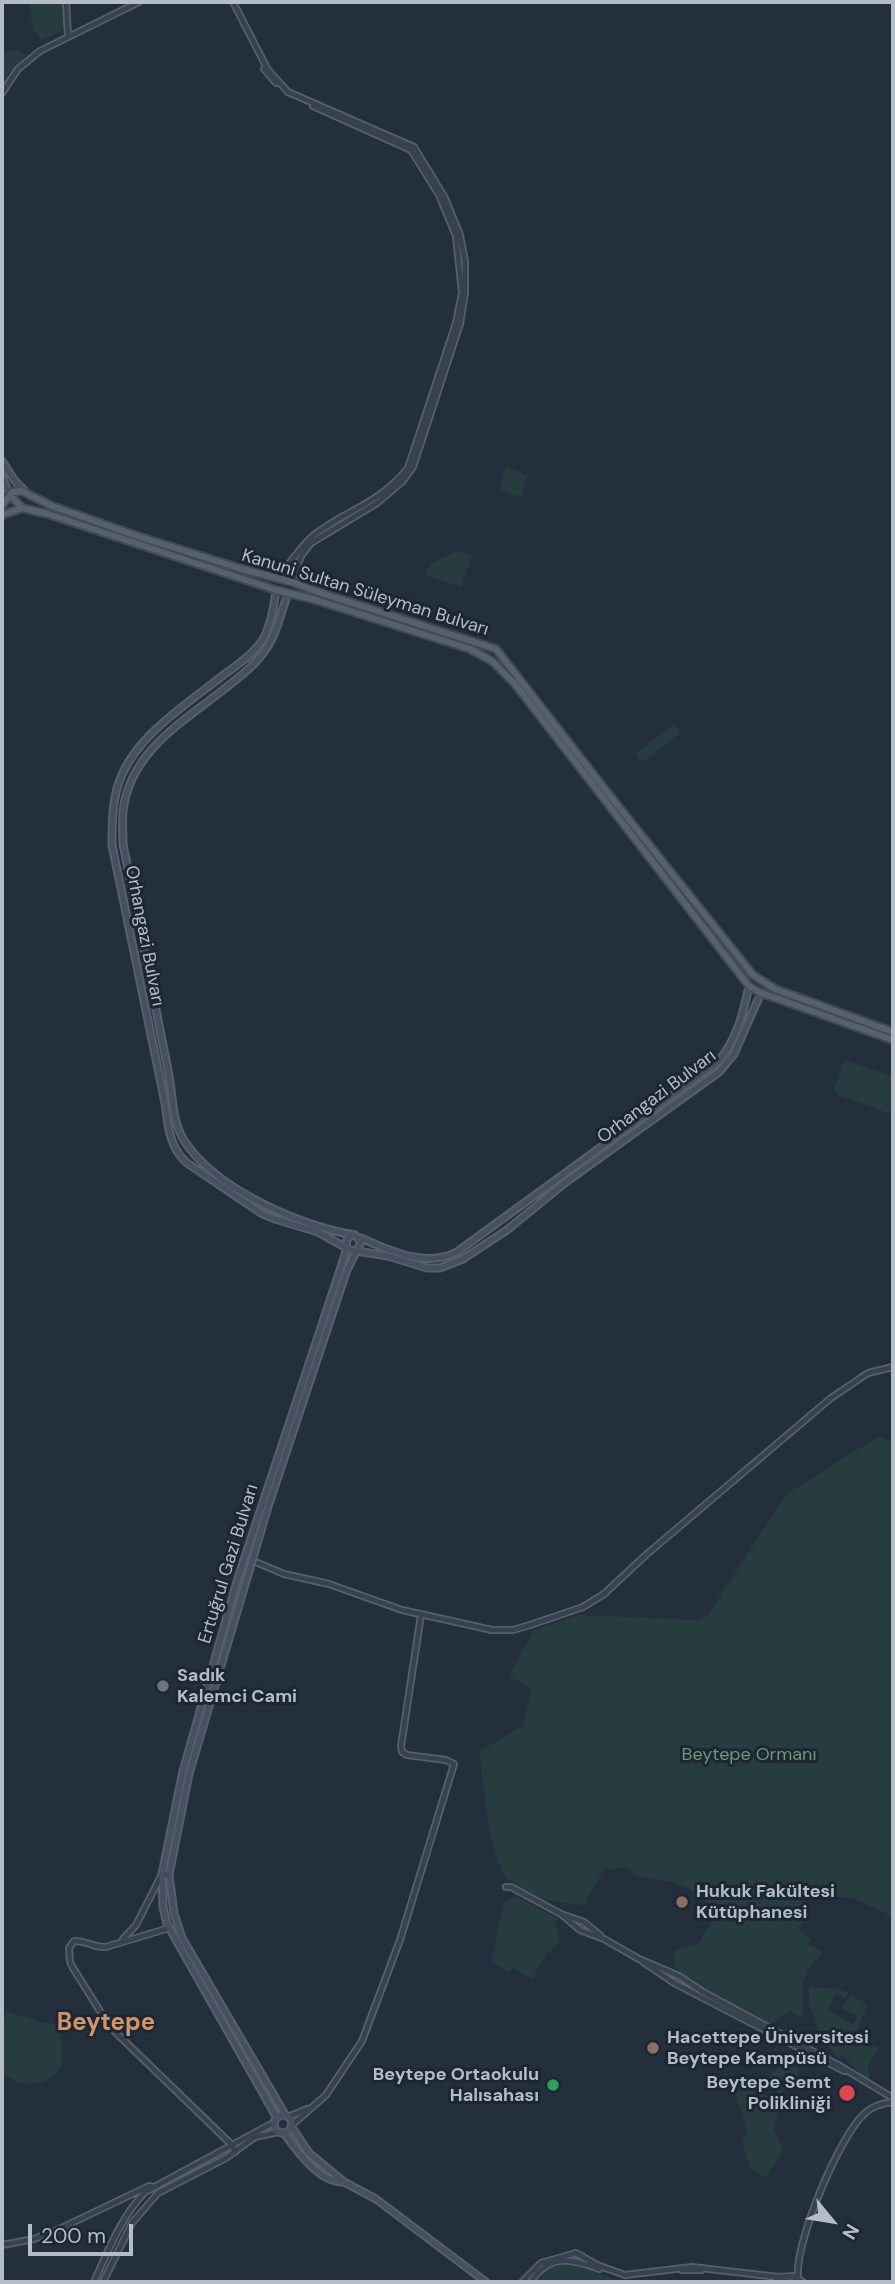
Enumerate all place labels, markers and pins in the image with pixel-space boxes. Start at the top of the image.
place label: Sadık Kalemci Cami [177,1665,297,1708]
marker: Sadık Kalemci Cami [155,1678,171,1694]
place label: Hukuk Fakültesi Kütüphanesi [696,1881,835,1924]
marker: Hukuk Fakültesi Kütüphanesi [674,1894,690,1910]
place label: Hacettepe Üniversitesi Beytepe Kampüsü [667,2027,869,2070]
marker: Hacettepe Üniversitesi Beytepe Kampüsü [645,2040,661,2056]
place label: Beytepe Ortaokulu Halısahası [373,2064,539,2106]
place label: Beytepe Semt Polikliniği [707,2072,831,2114]
marker: Beytepe Ortaokulu Halısahası [545,2077,561,2093]
marker: Beytepe Semt Polikliniği [837,2083,857,2103]

